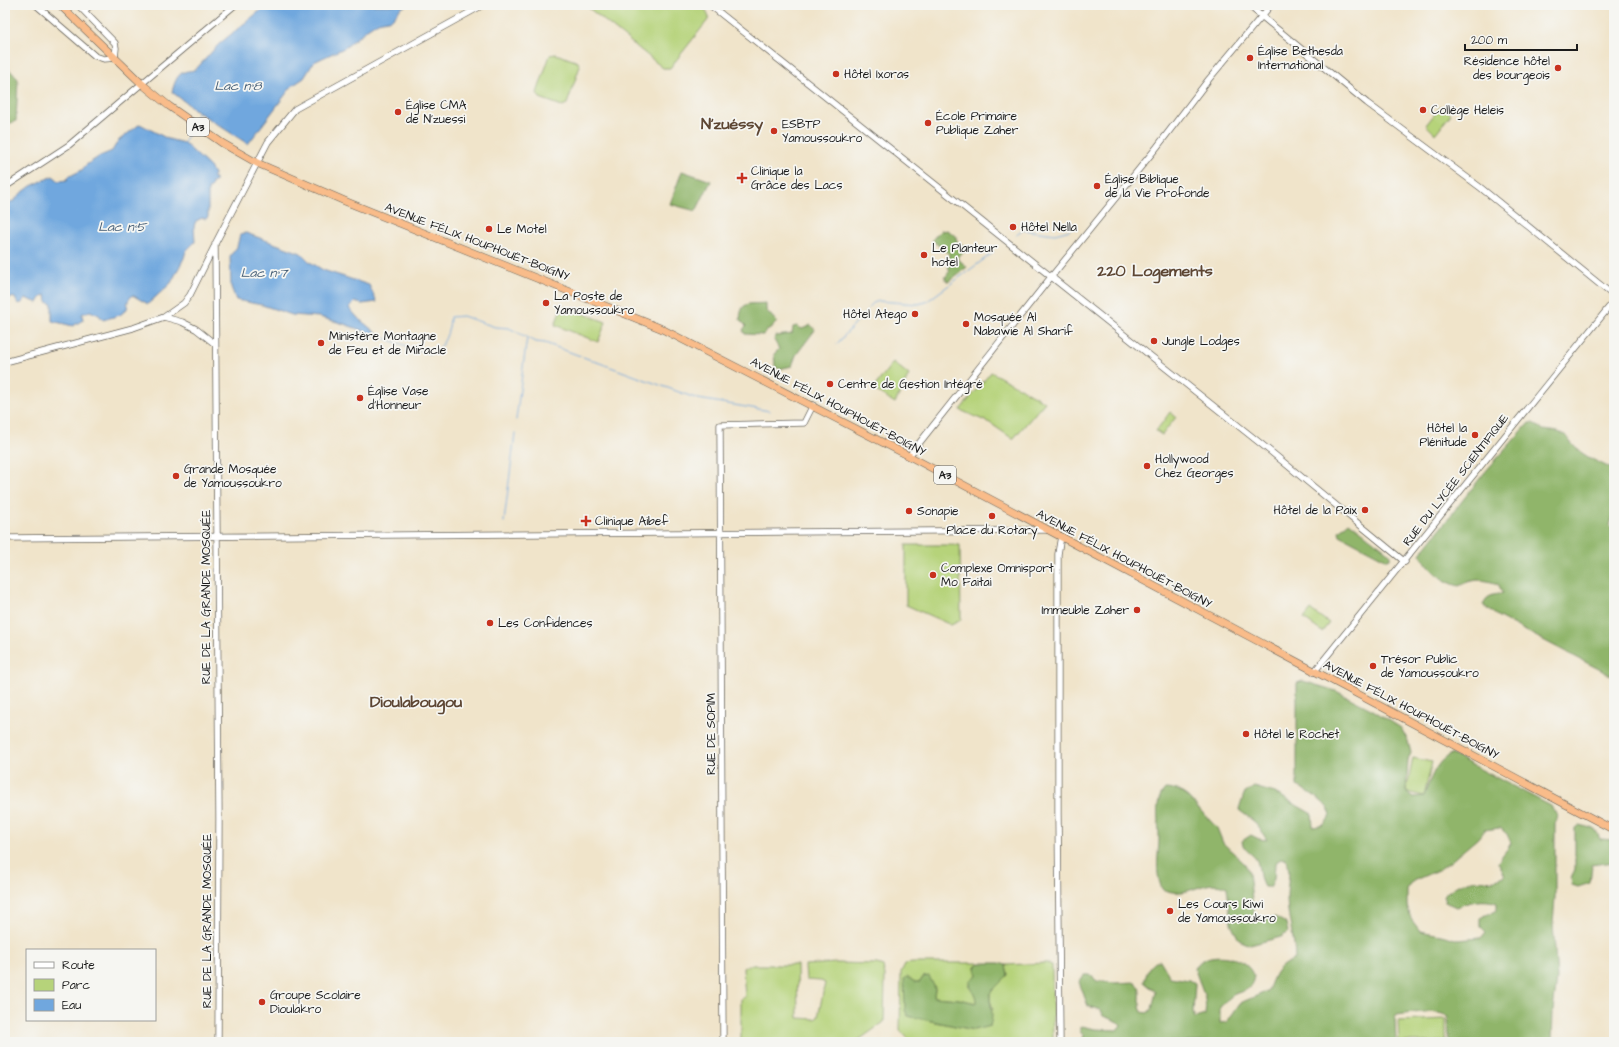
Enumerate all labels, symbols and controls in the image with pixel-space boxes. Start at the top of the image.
scale bar [1465,26,1577,52]
text: 200 m [1471,32,1508,49]
place label: Église Bethesda International [1258,43,1343,74]
marker: Église Bethesda International [1245,53,1255,63]
place label: Résidence hôtel des bourgeois [1464,53,1550,85]
marker: Résidence hôtel des bourgeois [1553,63,1563,73]
place label: Hôtel Ixoras [844,66,909,83]
marker: Hôtel Ixoras [831,69,841,79]
water label: Lac n°8 [215,77,263,95]
place label: Église CMA de N’zuessi [406,97,467,128]
place label: Collège Heleis [1431,102,1504,120]
marker: Collège Heleis [1418,105,1428,115]
marker: Église CMA de N’zuessi [393,107,403,117]
place label: École Primaire Publique Zaher [936,108,1019,139]
district label: N'zuéssy [701,113,763,136]
place label: ESBTP Yamoussoukro [782,116,863,147]
road number: A3 [187,118,209,136]
marker: École Primaire Publique Zaher [923,118,933,128]
marker: ESBTP Yamoussoukro [769,126,779,136]
place label: Clinique la Grâce des Lacs [751,163,842,194]
place label: Église Biblique de la Vie Profonde [1105,171,1210,202]
marker: Clinique la Grâce des Lacs [736,172,748,184]
marker: Église Biblique de la Vie Profonde [1092,181,1102,191]
street label: AVENUE FÉLIX HOUPHOUËT-BOIGNY [382,199,572,285]
water label: Lac n°5 [98,218,148,236]
place label: Hôtel Nella [1021,219,1077,236]
place label: Le Motel [497,221,547,238]
marker: Hôtel Nella [1008,222,1018,232]
marker: Le Motel [484,224,494,234]
place label: Le Planteur hotel [932,240,998,271]
marker: Le Planteur hotel [919,250,929,260]
district label: 220 Logements [1096,260,1213,284]
water label: Lac n°7 [241,264,289,282]
place label: La Poste de Yamoussoukro [554,288,635,319]
marker: La Poste de Yamoussoukro [541,298,551,308]
place label: Hôtel Atego [843,306,907,324]
marker: Hôtel Atego [910,309,920,319]
place label: Mosquée Al Nabawie Al Sharif [974,309,1074,340]
marker: Mosquée Al Nabawie Al Sharif [961,319,971,329]
place label: Ministère Montagne de Feu et de Miracle [329,328,447,359]
place label: Jungle Lodges [1162,333,1240,351]
marker: Jungle Lodges [1149,336,1159,346]
marker: Ministère Montagne de Feu et de Miracle [316,338,326,348]
street label: AVENUE FÉLIX HOUPHOUËT-BOIGNY [747,353,929,461]
place label: Centre de Gestion Intégré [838,376,983,394]
marker: Centre de Gestion Intégré [825,379,835,389]
place label: Église Vase d'Honneur [368,383,429,414]
marker: Église Vase d'Honneur [355,393,365,403]
street label: RUE DU LYCÉE SCIENTIFIQUE [1399,410,1513,550]
place label: Hôtel la Plénitude [1420,420,1468,451]
marker: Hôtel la Plénitude [1470,430,1480,440]
place label: Hollywood Chez Georges [1155,451,1234,483]
place label: Grande Mosquée de Yamoussoukro [184,461,282,492]
marker: Hollywood Chez Georges [1142,461,1152,471]
road number: A3 [934,466,956,484]
marker: Grande Mosquée de Yamoussoukro [171,471,181,481]
place label: Hôtel de la Paix [1273,502,1357,519]
place label: Sonapie [917,503,959,520]
street label: AVENUE FÉLIX HOUPHOUËT-BOIGNY [1033,505,1215,613]
marker: Hôtel de la Paix [1360,505,1370,515]
marker: Sonapie [904,506,914,516]
street label: RUE DE LA GRANDE MOSQUÉE [198,510,215,684]
marker: Place du Rotary [987,511,997,521]
place label: Clinique Aibef [595,513,669,530]
marker: Clinique Aibef [580,515,592,527]
place label: Place du Rotary [946,522,1038,540]
place label: Complexe Omnisport Mo Faitai [941,560,1054,591]
marker: Complexe Omnisport Mo Faitai [928,570,938,580]
place label: Immeuble Zaher [1041,602,1129,619]
marker: Immeuble Zaher [1132,605,1142,615]
place label: Les Confidences [498,615,593,632]
marker: Les Confidences [485,618,495,628]
place label: Trésor Public de Yamoussoukro [1381,651,1479,682]
street label: AVENUE FÉLIX HOUPHOUËT-BOIGNY [1320,656,1502,764]
marker: Trésor Public de Yamoussoukro [1368,661,1378,671]
district label: Dioulabougou [370,691,462,715]
street label: RUE DE SOPIM [703,693,720,775]
place label: Hôtel le Rochet [1254,726,1340,743]
marker: Hôtel le Rochet [1241,729,1251,739]
street label: RUE DE LA GRANDE MOSQUÉE [199,834,216,1008]
place label: Les Cours Kiwi de Yamoussoukro [1178,896,1276,927]
marker: Les Cours Kiwi de Yamoussoukro [1165,906,1175,916]
legend [26,949,156,1021]
text: Route [62,957,95,974]
text: Parc [62,977,90,994]
place label: Groupe Scolaire Dioulakro [270,987,361,1018]
text: Eau [62,997,81,1014]
marker: Groupe Scolaire Dioulakro [257,997,267,1007]

